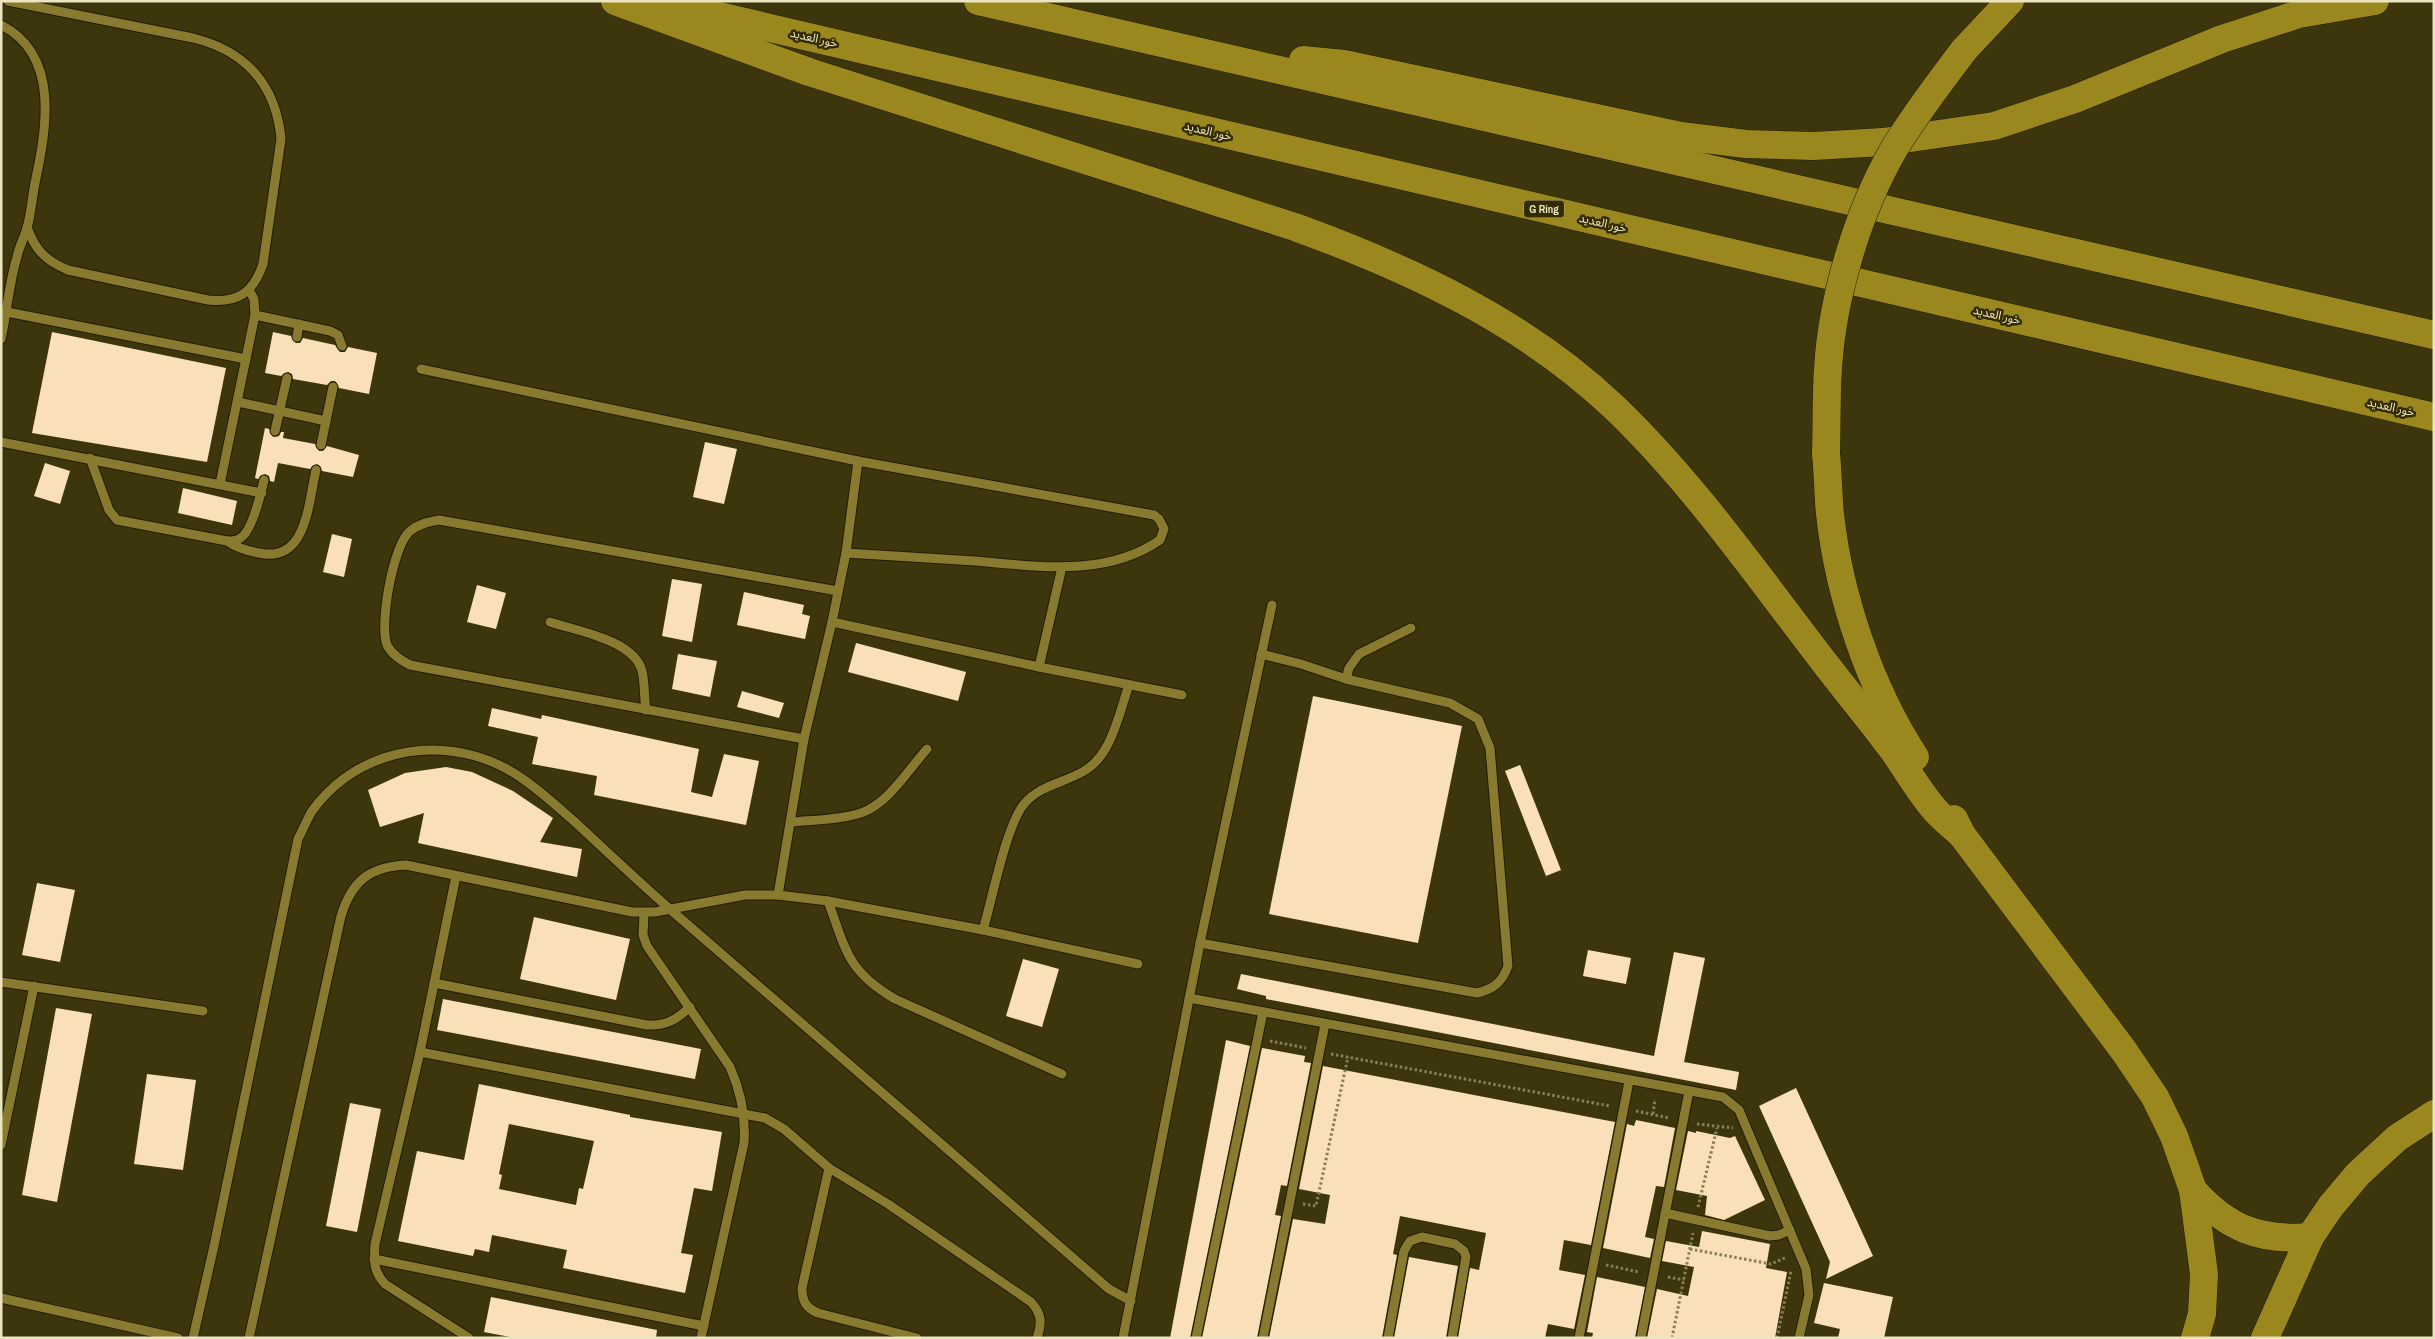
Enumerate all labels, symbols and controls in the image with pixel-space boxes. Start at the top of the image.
street label: خور العديد [789,25,839,51]
street label: خور العديد [1183,118,1233,144]
road number: G Ring [1524,200,1564,218]
street label: خور العديد [1578,210,1628,236]
street label: خور العديد [1972,302,2022,328]
street label: خور العديد [2366,394,2416,420]

